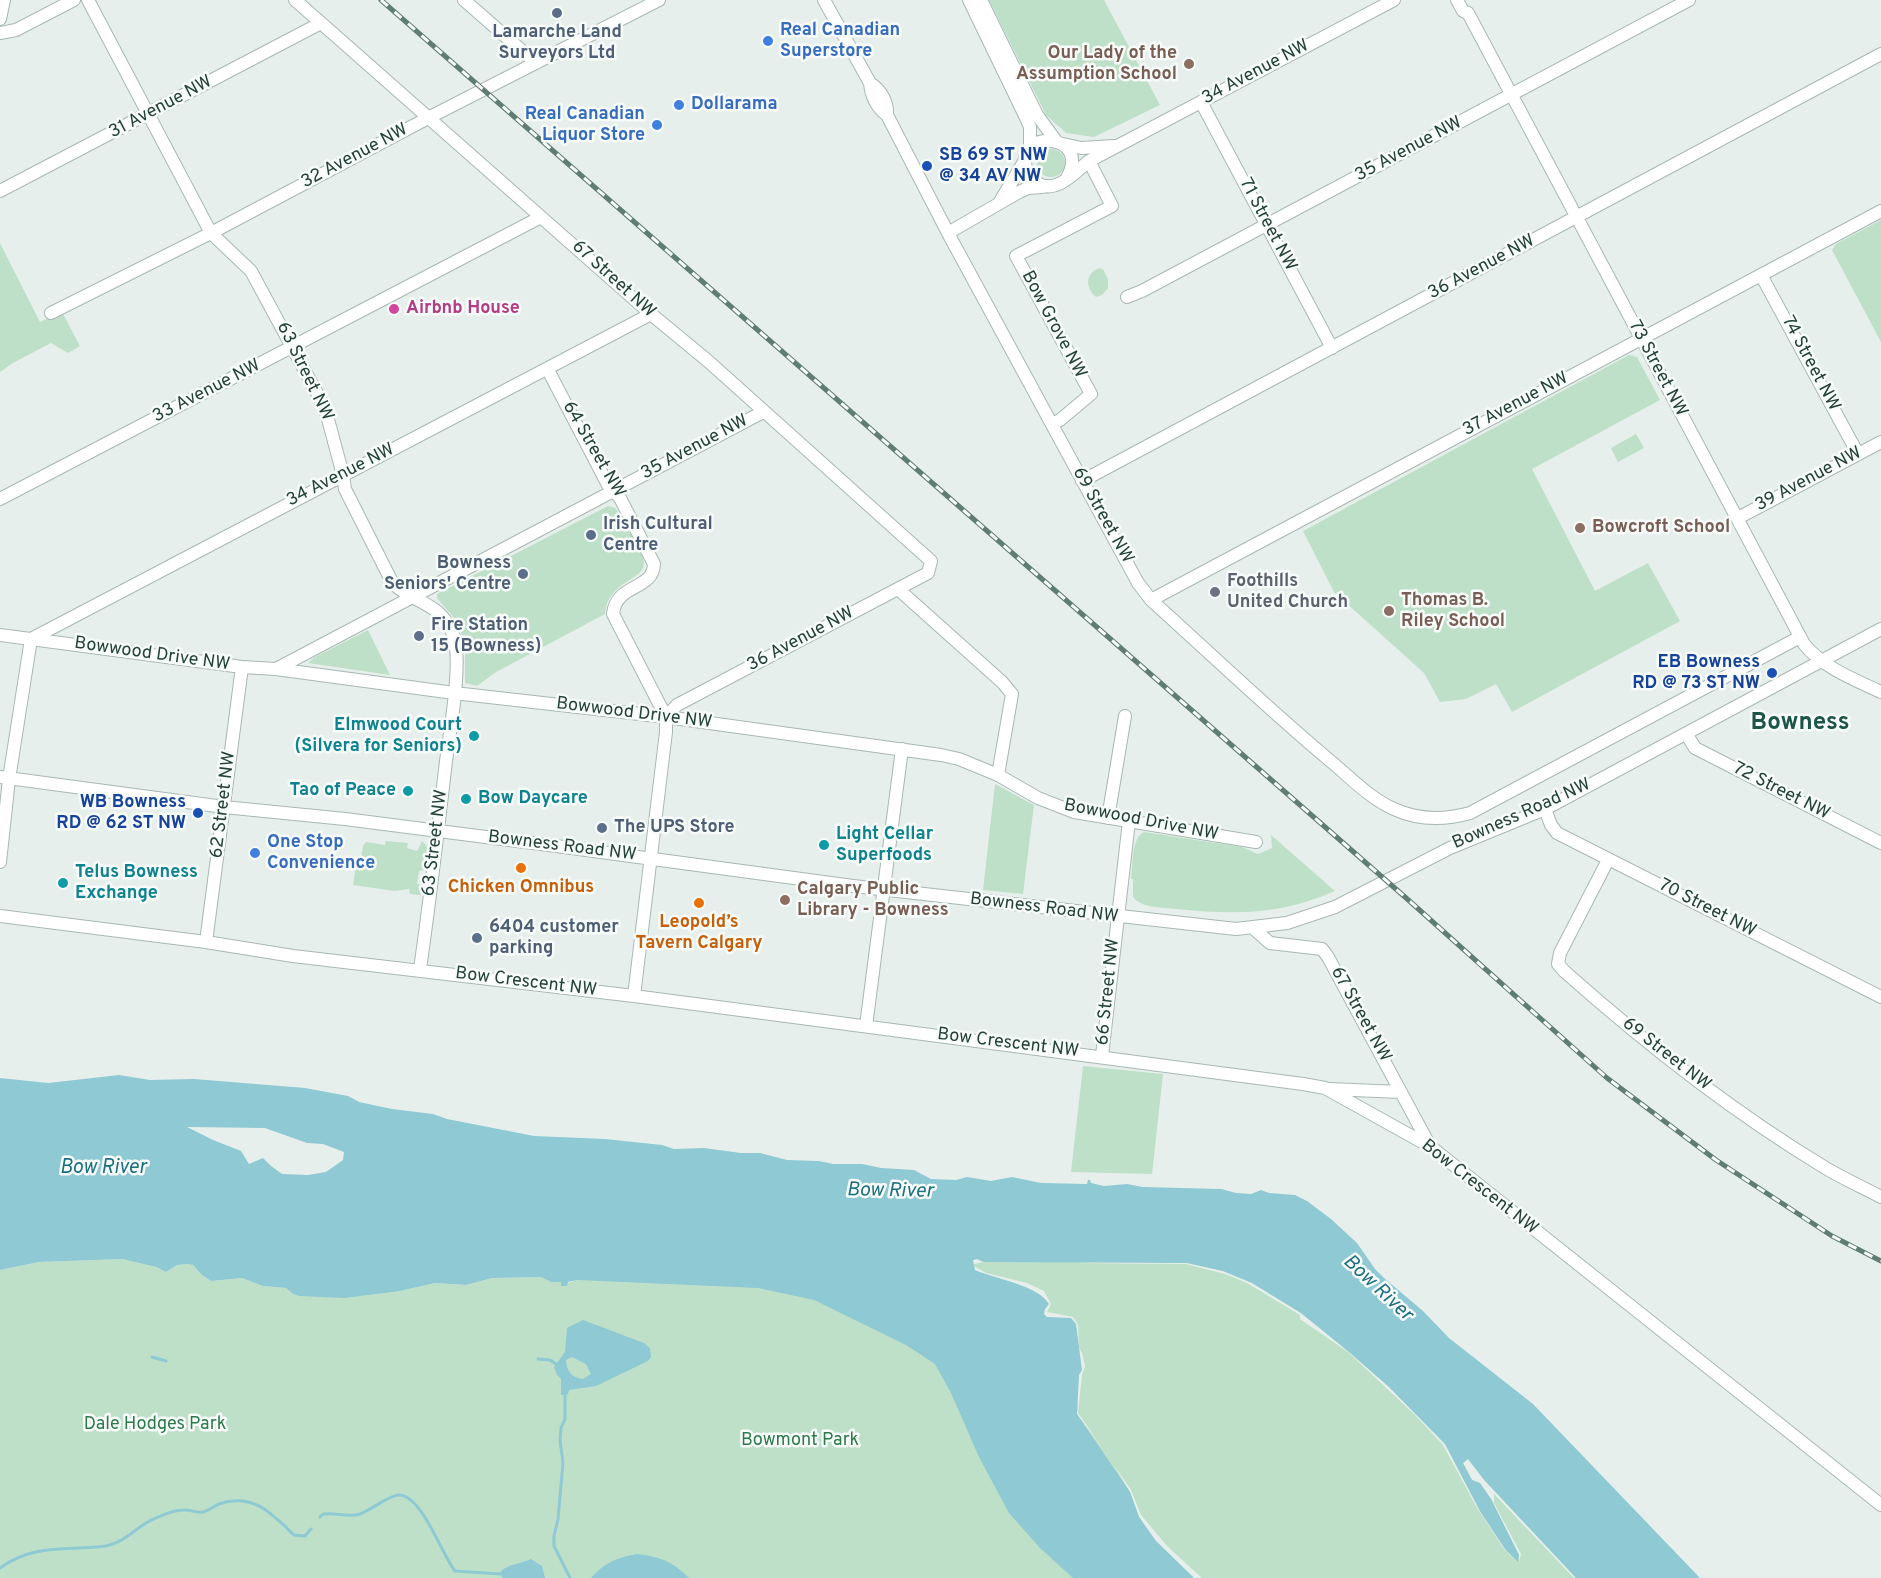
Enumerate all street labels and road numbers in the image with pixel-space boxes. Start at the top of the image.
street label: 34 Avenue NW [1199,36,1313,110]
street label: 31 Avenue NW [106,72,216,144]
street label: 35 Avenue NW [1352,113,1466,187]
street label: 32 Avenue NW [298,120,412,194]
street label: 71 Street NW [1233,175,1301,275]
street label: 36 Avenue NW [1425,231,1539,305]
street label: 67 Street NW [567,237,659,323]
street label: Bow Grove NW [1016,268,1090,382]
street label: 74 Street NW [1776,313,1844,415]
street label: 73 Street NW [1623,317,1691,421]
street label: 63 Street NW [271,319,337,425]
street label: 33 Avenue NW [150,356,264,428]
street label: 37 Avenue NW [1460,368,1572,442]
street label: 64 Street NW [557,398,629,502]
street label: 35 Avenue NW [638,411,752,485]
street label: 34 Avenue NW [283,440,399,512]
street label: 39 Avenue NW [1752,443,1866,517]
street label: 69 Street NW [1067,464,1137,568]
street label: 36 Avenue NW [744,603,858,677]
street label: Bowwood Drive NW [73,633,231,677]
street label: Bowwood Drive NW [555,694,713,734]
street label: 62 Street NW [207,750,241,860]
street label: 72 Street NW [1729,758,1833,826]
street label: Bowness Road NW [1449,775,1595,855]
street label: 63 Street NW [419,788,453,898]
street label: Bowwood Drive NW [1062,795,1220,847]
street label: Bowness Road NW [487,827,637,867]
street label: 70 Street NW [1655,875,1759,943]
street label: Bowness Road NW [969,889,1119,929]
street label: 66 Street NW [1093,938,1125,1046]
street label: Bow Crescent NW [454,964,598,1002]
street label: 67 Street NW [1325,964,1395,1066]
street label: 69 Street NW [1617,1014,1715,1096]
street label: Bow Crescent NW [936,1025,1080,1063]
street label: Bow Crescent NW [1416,1136,1542,1240]

